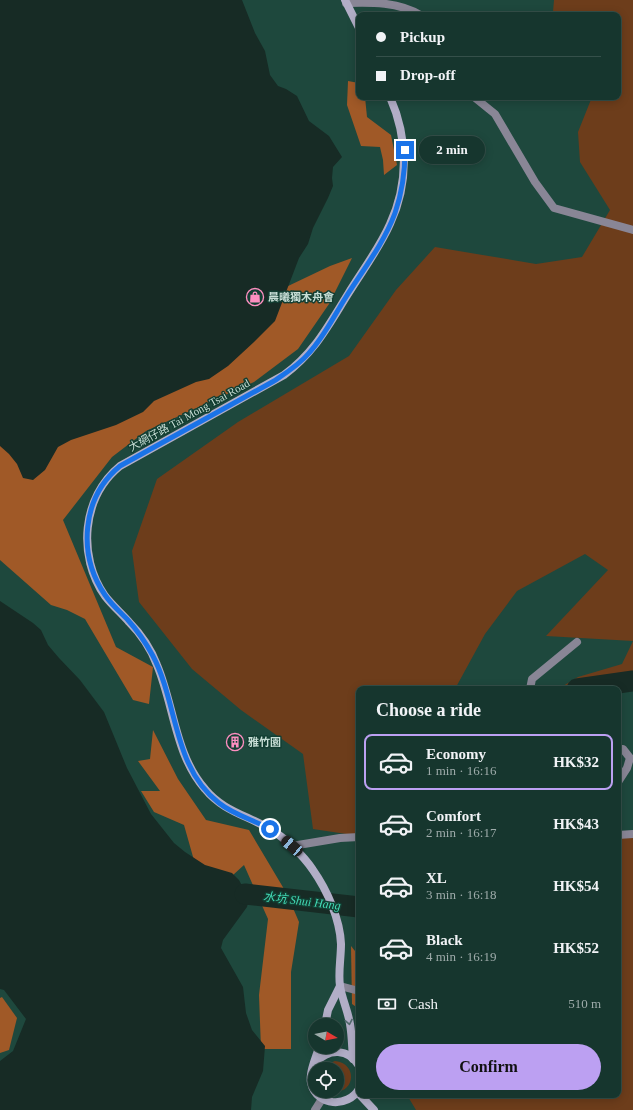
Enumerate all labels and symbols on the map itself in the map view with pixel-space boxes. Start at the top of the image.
callout: 2 min [419,136,485,164]
route end [396,141,414,159]
shop icon: 晨曦獨木舟會 [245,287,265,307]
place label: 晨曦獨木舟會 [268,291,334,303]
street label: 大網仔路 Tai Mong Tsai Road [126,376,252,453]
building icon: 雅竹園 [225,732,245,752]
place label: 雅竹園 [248,736,281,748]
route start [261,820,279,838]
car [279,834,305,858]
water label: 水坑 Shui Hang [262,889,342,913]
north arrow [308,1018,344,1054]
one-way arrow [344,1018,353,1025]

